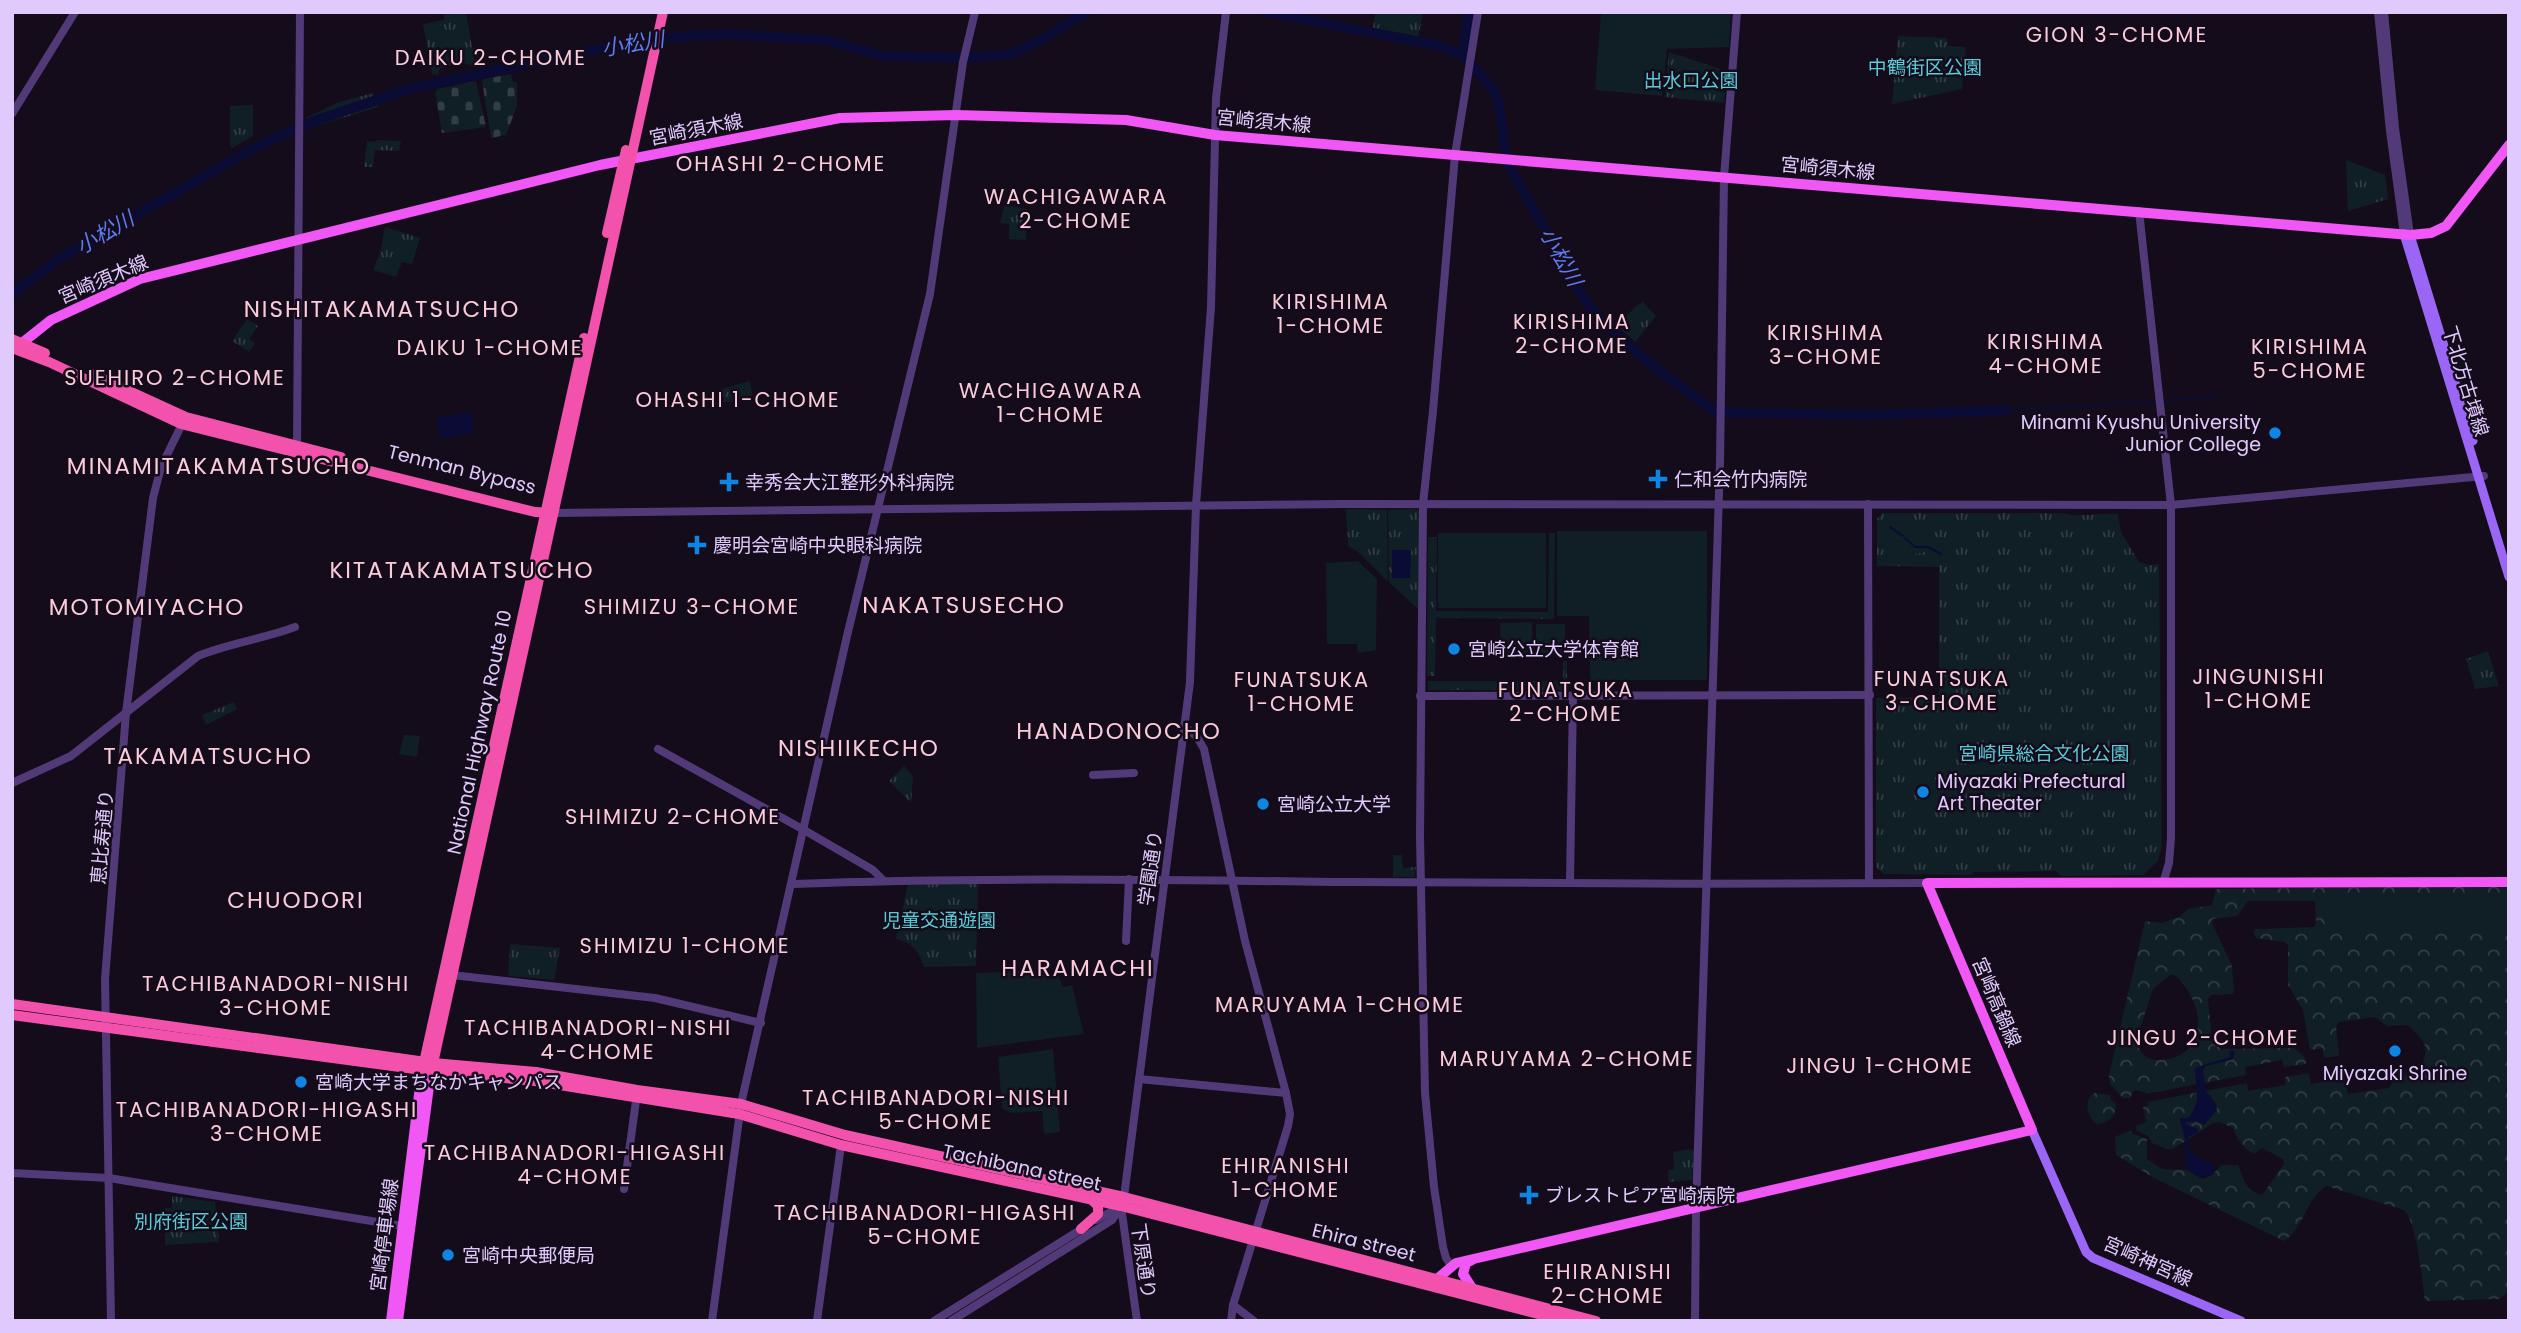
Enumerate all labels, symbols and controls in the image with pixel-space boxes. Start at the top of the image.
district label: GION 3-CHOME [2026,20,2208,49]
water label: 小松川 [600,24,668,63]
district label: DAIKU 2-CHOME [395,43,587,72]
park label: 中鶴街区公園 [1868,54,1982,81]
park label: 出水口公園 [1643,67,1739,94]
street label: 宮崎須木線 [1215,104,1312,139]
street label: 宮崎須木線 [647,107,745,152]
district label: OHASHI 2-CHOME [676,149,886,178]
street label: 宮崎須木線 [1779,151,1876,186]
district label: WACHIGAWARA 2-CHOME [984,182,1168,235]
water label: 小松川 [70,203,141,261]
water label: 小松川 [1533,222,1590,293]
street label: 宮崎須木線 [54,248,152,310]
district label: KIRISHIMA 1-CHOME [1272,287,1390,340]
district label: NISHITAKAMATSUCHO [244,293,520,325]
district label: KIRISHIMA 2-CHOME [1513,307,1631,360]
district label: KIRISHIMA 3-CHOME [1767,318,1885,371]
street label: 下北方古墳線 [2436,323,2495,440]
district label: KIRISHIMA 4-CHOME [1987,327,2105,380]
district label: KIRISHIMA 5-CHOME [2251,332,2369,385]
district label: DAIKU 1-CHOME [397,333,583,362]
district label: SUEHIRO 2-CHOME [64,363,286,392]
district label: WACHIGAWARA 1-CHOME [959,376,1143,429]
district label: OHASHI 1-CHOME [635,385,841,414]
place label: Minami Kyushu University Junior College [2021,409,2261,458]
marker: Minami Kyushu University Junior College [2267,425,2283,441]
street label: Tenman Bypass [385,438,539,501]
district label: MINAMITAKAMATSUCHO [67,450,371,482]
place label: 仁和会竹内病院 [1674,466,1807,493]
place label: 幸秀会大江整形外科病院 [745,469,954,496]
marker: 仁和会竹内病院 [1648,469,1668,489]
marker: 幸秀会大江整形外科病院 [719,472,739,492]
place label: 慶明会宮崎中央眼科病院 [713,532,922,559]
marker: 慶明会宮崎中央眼科病院 [687,535,707,555]
district label: KITATAKAMATSUCHO [329,554,595,586]
district label: NAKATSUSECHO [862,589,1066,621]
district label: MOTOMIYACHO [49,591,245,623]
district label: SHIMIZU 3-CHOME [584,592,800,621]
street label: National Highway Route 10 [440,607,519,857]
place label: 宮崎公立大学体育館 [1468,636,1639,663]
marker: 宮崎公立大学体育館 [1446,641,1462,657]
district label: JINGUNISHI 1-CHOME [2192,662,2326,715]
district label: FUNATSUKA 3-CHOME [1874,664,2010,717]
district label: FUNATSUKA 1-CHOME [1234,665,1370,718]
district label: FUNATSUKA 2-CHOME [1498,675,1634,728]
district label: HANADONOCHO [1016,715,1222,747]
district label: NISHIIKECHO [778,732,940,764]
district label: TAKAMATSUCHO [103,740,313,772]
park label: 宮崎県総合文化公園 [1958,740,2130,767]
place label: Miyazaki Prefectural Art Theater [1937,768,2126,817]
marker: Miyazaki Prefectural Art Theater [1915,784,1931,800]
street label: 恵比寿通り [85,789,120,886]
place label: 宮崎公立大学 [1277,791,1391,818]
marker: 宮崎公立大学 [1255,796,1271,812]
district label: SHIMIZU 2-CHOME [565,802,781,831]
street label: 学園通り [1132,829,1169,908]
district label: CHUODORI [227,884,365,916]
park label: 児童交通遊園 [882,907,996,934]
district label: SHIMIZU 1-CHOME [580,931,790,960]
district label: HARAMACHI [1001,952,1155,984]
street label: 宮崎高鍋線 [1966,953,2028,1051]
district label: TACHIBANADORI-NISHI 3-CHOME [142,969,410,1022]
district label: MARUYAMA 1-CHOME [1215,990,1465,1019]
district label: TACHIBANADORI-NISHI 4-CHOME [464,1013,732,1066]
district label: JINGU 2-CHOME [2107,1023,2299,1052]
marker: Miyazaki Shrine [2387,1043,2403,1059]
district label: MARUYAMA 2-CHOME [1439,1044,1695,1073]
district label: JINGU 1-CHOME [1786,1051,1974,1080]
place label: Miyazaki Shrine [2323,1060,2467,1087]
place label: 宮崎大学まちなかキャンパス [315,1069,562,1096]
marker: 宮崎大学まちなかキャンパス [293,1074,309,1090]
district label: TACHIBANADORI-NISHI 5-CHOME [802,1083,1070,1136]
district label: TACHIBANADORI-HIGASHI 3-CHOME [116,1095,418,1148]
street label: Tachibana street [940,1137,1104,1198]
district label: TACHIBANADORI-HIGASHI 4-CHOME [424,1138,726,1191]
district label: EHIRANISHI 1-CHOME [1221,1151,1351,1204]
street label: 宮崎停車場線 [364,1177,405,1293]
place label: ブレストピア宮崎病院 [1545,1182,1735,1209]
marker: ブレストピア宮崎病院 [1519,1185,1539,1205]
district label: TACHIBANADORI-HIGASHI 5-CHOME [774,1198,1076,1251]
park label: 別府街区公園 [134,1208,248,1235]
street label: Ehira street [1309,1217,1419,1268]
street label: 下原通り [1125,1222,1162,1301]
street label: 宮崎神宮線 [2099,1230,2197,1293]
place label: 宮崎中央郵便局 [462,1242,595,1269]
marker: 宮崎中央郵便局 [440,1247,456,1263]
district label: EHIRANISHI 2-CHOME [1543,1257,1673,1310]

